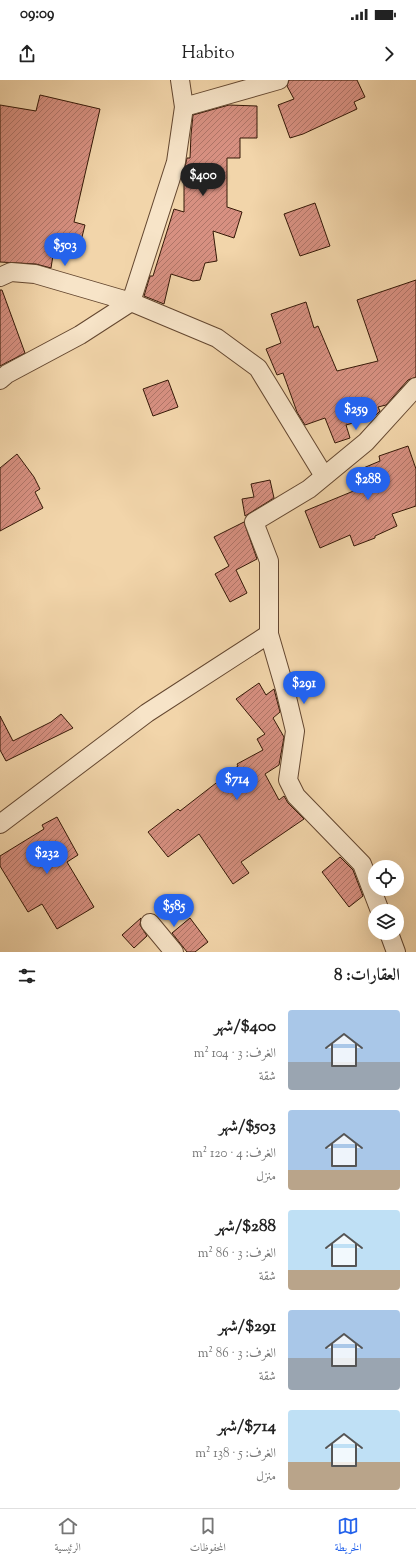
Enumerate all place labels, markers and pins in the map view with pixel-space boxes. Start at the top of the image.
pin: $400 [179,163,227,197]
pin: $503 [41,233,89,267]
pin: $259 [332,397,380,431]
pin: $288 [344,467,392,501]
pin: $291 [280,671,328,705]
pin: $714 [213,767,261,801]
pin: $232 [23,841,71,875]
pin: $585 [150,894,198,928]

